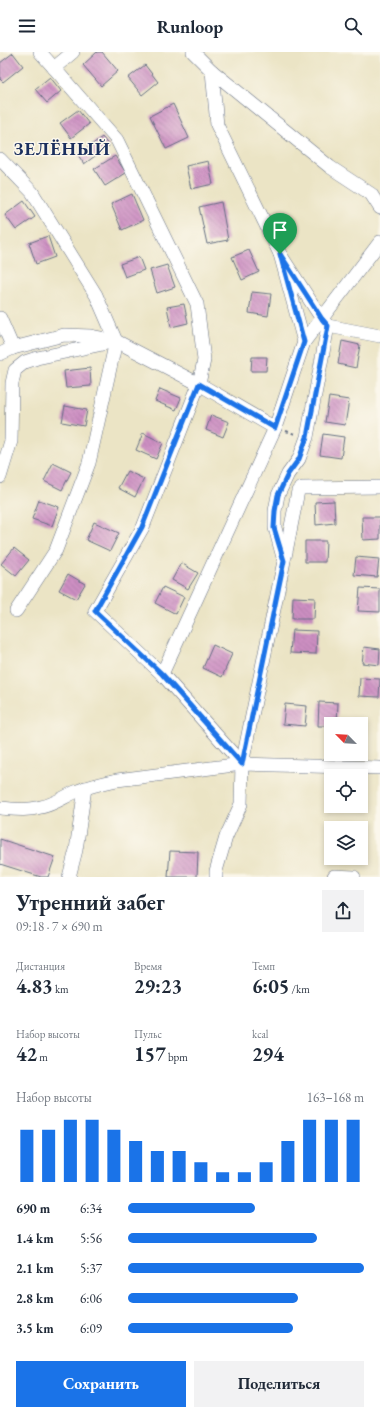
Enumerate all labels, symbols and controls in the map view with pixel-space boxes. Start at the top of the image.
icon: menu [16,15,38,37]
text: Runloop [157,15,223,38]
icon: search [342,15,364,37]
district label: ЗЕЛЁНЫЙ [13,137,111,160]
pin [263,213,297,254]
icon: arrive [269,219,291,241]
north arrow [324,717,368,761]
map controls [324,717,368,865]
button: locate [324,769,368,813]
button: layers [324,821,368,865]
text: Утренний забег [16,888,165,917]
button: share [322,890,364,932]
text: 09:18 · 7 × 690 m [16,918,103,935]
text: Дистанция [16,959,65,973]
text: Время [134,959,162,973]
text: Темп [252,959,275,973]
text: 4.83 [16,973,53,999]
text: 29:23 [134,973,182,999]
text: 6:05 [252,973,289,999]
text: km [53,982,69,996]
text: /km [289,982,310,996]
text: Набор высоты [16,1027,80,1041]
text: Пульс [134,1027,162,1041]
text: kcal [252,1027,269,1041]
text: 42 [16,1041,37,1067]
text: 157 [134,1041,166,1067]
text: 294 [252,1041,284,1067]
text: m [37,1050,48,1064]
text: bpm [166,1050,188,1064]
text: Набор высоты [16,1089,92,1106]
text: 163–168 m [307,1089,364,1106]
text: 690 m [16,1200,50,1217]
text: 6:34 [80,1200,102,1217]
text: 1.4 km [16,1230,54,1247]
text: 5:56 [80,1230,102,1247]
text: 2.1 km [16,1260,54,1277]
text: 5:37 [80,1260,102,1277]
text: 2.8 km [16,1290,54,1307]
text: 6:06 [80,1290,102,1307]
text: 3.5 km [16,1320,54,1337]
text: 6:09 [80,1320,102,1337]
button: Сохранить [16,1361,186,1407]
button: Поделиться [194,1361,364,1407]

